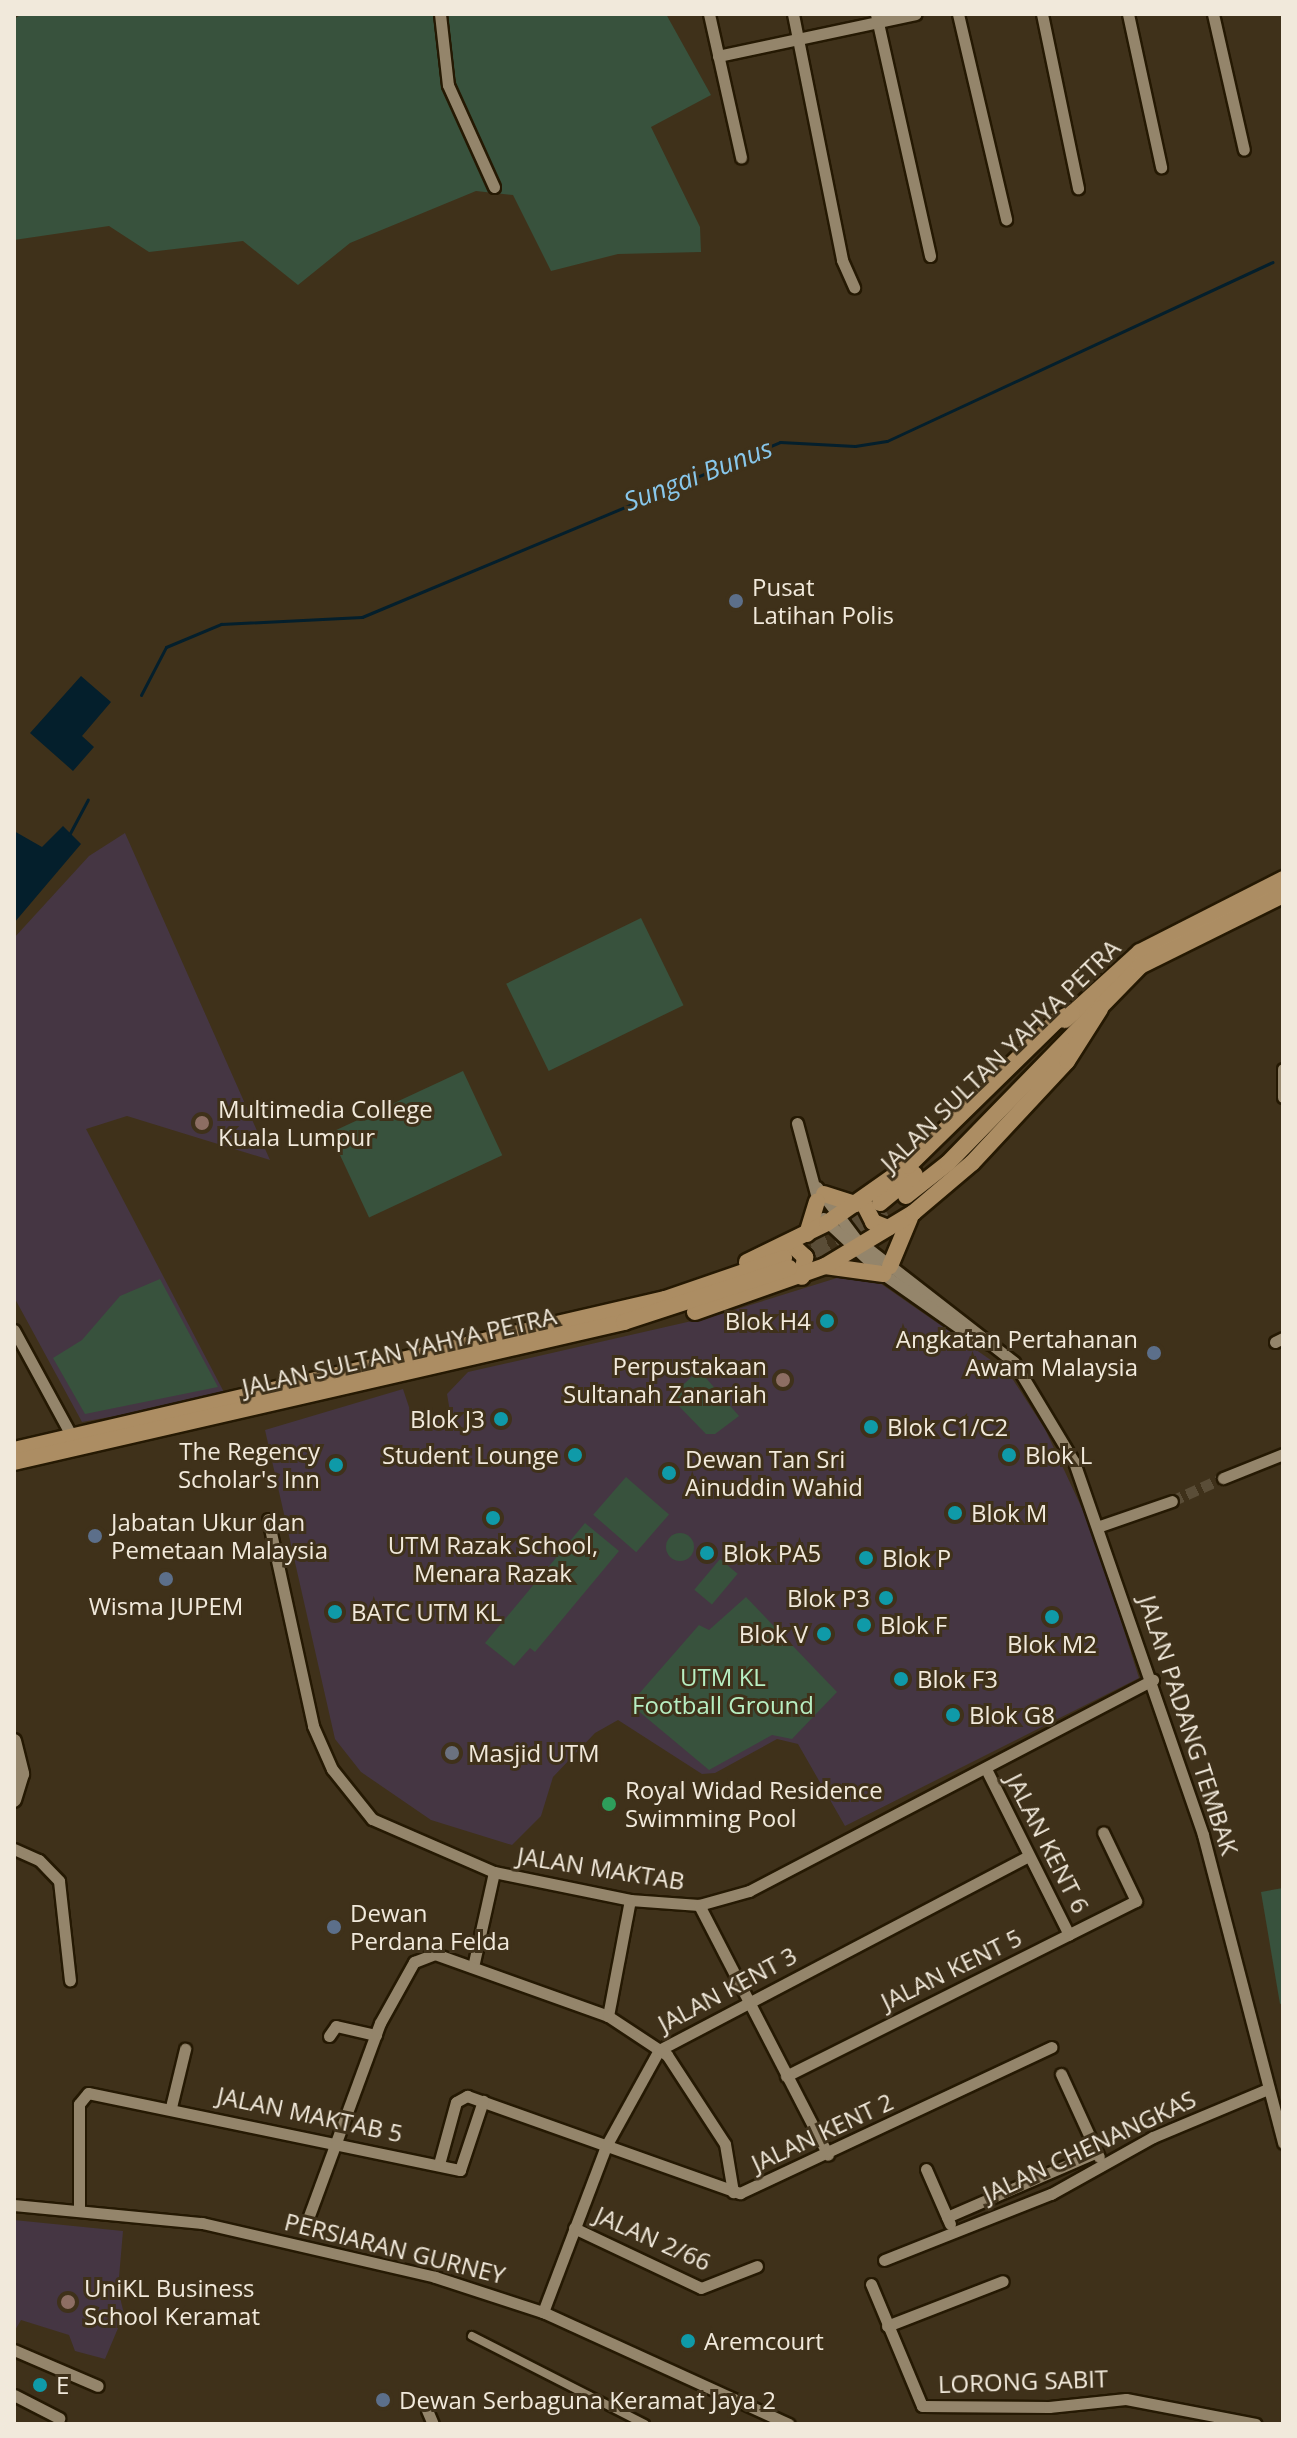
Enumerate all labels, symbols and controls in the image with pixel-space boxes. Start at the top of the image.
water label: Sungai Bunus [619,432,777,518]
place label: Pusat Latihan Polis [752,573,894,629]
marker: Pusat Latihan Polis [727,592,745,610]
street label: JALAN SULTAN YAHYA PETRA [874,933,1126,1177]
place label: Multimedia College Kuala Lumpur [218,1095,433,1151]
marker: Multimedia College Kuala Lumpur [193,1114,211,1132]
street label: JALAN SULTAN YAHYA PETRA [239,1301,559,1401]
place label: Blok H4 [725,1307,811,1335]
marker: Blok H4 [818,1312,836,1330]
place label: Angkatan Pertahanan Awam Malaysia [896,1325,1138,1381]
marker: Angkatan Pertahanan Awam Malaysia [1145,1344,1163,1362]
place label: Perpustakaan Sultanah Zanariah [563,1352,767,1408]
marker: Perpustakaan Sultanah Zanariah [774,1371,792,1389]
place label: Blok J3 [410,1405,485,1433]
marker: Blok J3 [492,1410,510,1428]
place label: Blok C1/C2 [887,1413,1008,1441]
marker: Blok C1/C2 [862,1418,880,1436]
place label: The Regency Scholar's Inn [178,1437,320,1493]
place label: Student Lounge [382,1441,559,1469]
place label: Blok L [1025,1441,1092,1469]
place label: Dewan Tan Sri Ainuddin Wahid [685,1445,863,1501]
marker: Student Lounge [566,1446,584,1464]
marker: Blok L [1000,1446,1018,1464]
marker: The Regency Scholar's Inn [327,1456,345,1474]
marker: Dewan Tan Sri Ainuddin Wahid [660,1464,678,1482]
place label: Blok M [971,1499,1047,1527]
marker: Blok M [946,1504,964,1522]
place label: Jabatan Ukur dan Pemetaan Malaysia [111,1508,328,1564]
marker: UTM Razak School, Menara Razak [484,1509,502,1527]
marker: Jabatan Ukur dan Pemetaan Malaysia [86,1527,104,1545]
place label: UTM Razak School, Menara Razak [388,1531,598,1587]
place label: Blok PA5 [723,1539,821,1567]
marker: Blok PA5 [698,1544,716,1562]
place label: Blok P [882,1544,951,1572]
marker: Blok P [857,1549,875,1567]
marker: Wisma JUPEM [157,1570,175,1588]
place label: Blok P3 [787,1584,870,1612]
marker: Blok P3 [877,1589,895,1607]
place label: Wisma JUPEM [89,1592,243,1620]
street label: JALAN PADANG TEMBAK [1133,1592,1245,1858]
place label: BATC UTM KL [351,1598,502,1626]
marker: BATC UTM KL [326,1603,344,1621]
marker: Blok M2 [1043,1608,1061,1626]
place label: Blok F [880,1611,947,1639]
marker: Blok F [855,1616,873,1634]
place label: Blok V [739,1620,808,1648]
marker: Blok V [815,1625,833,1643]
place label: Blok M2 [1007,1630,1097,1658]
park label: UTM KL Football Ground [632,1663,814,1719]
place label: Blok F3 [917,1665,998,1693]
marker: Blok F3 [892,1670,910,1688]
place label: Blok G8 [969,1701,1055,1729]
marker: Blok G8 [944,1706,962,1724]
place label: Masjid UTM [468,1739,600,1767]
marker: Masjid UTM [443,1744,461,1762]
street label: JALAN KENT 6 [1000,1768,1096,1918]
place label: Royal Widad Residence Swimming Pool [625,1776,883,1832]
marker: Royal Widad Residence Swimming Pool [600,1795,618,1813]
street label: JALAN MAKTAB [515,1841,687,1895]
place label: Dewan Perdana Felda [350,1899,510,1955]
marker: Dewan Perdana Felda [325,1918,343,1936]
street label: JALAN KENT 5 [876,1923,1026,2015]
street label: JALAN KENT 3 [653,1940,801,2038]
street label: JALAN MAKTAB 5 [215,2080,405,2148]
street label: JALAN CHENANGKAS [978,2084,1200,2208]
street label: JALAN KENT 2 [747,2087,897,2177]
street label: JALAN 2/66 [591,2200,715,2276]
street label: PERSIARAN GURNEY [282,2207,508,2289]
place label: UniKL Business School Keramat [84,2274,260,2330]
marker: UniKL Business School Keramat [59,2293,77,2311]
place label: Aremcourt [704,2327,824,2355]
marker: Aremcourt [679,2332,697,2350]
street label: LORONG SABIT [937,2364,1109,2398]
place label: E [56,2371,69,2399]
marker: E [31,2376,49,2394]
place label: Dewan Serbaguna Keramat Jaya 2 [399,2386,776,2414]
marker: Dewan Serbaguna Keramat Jaya 2 [374,2391,392,2409]

